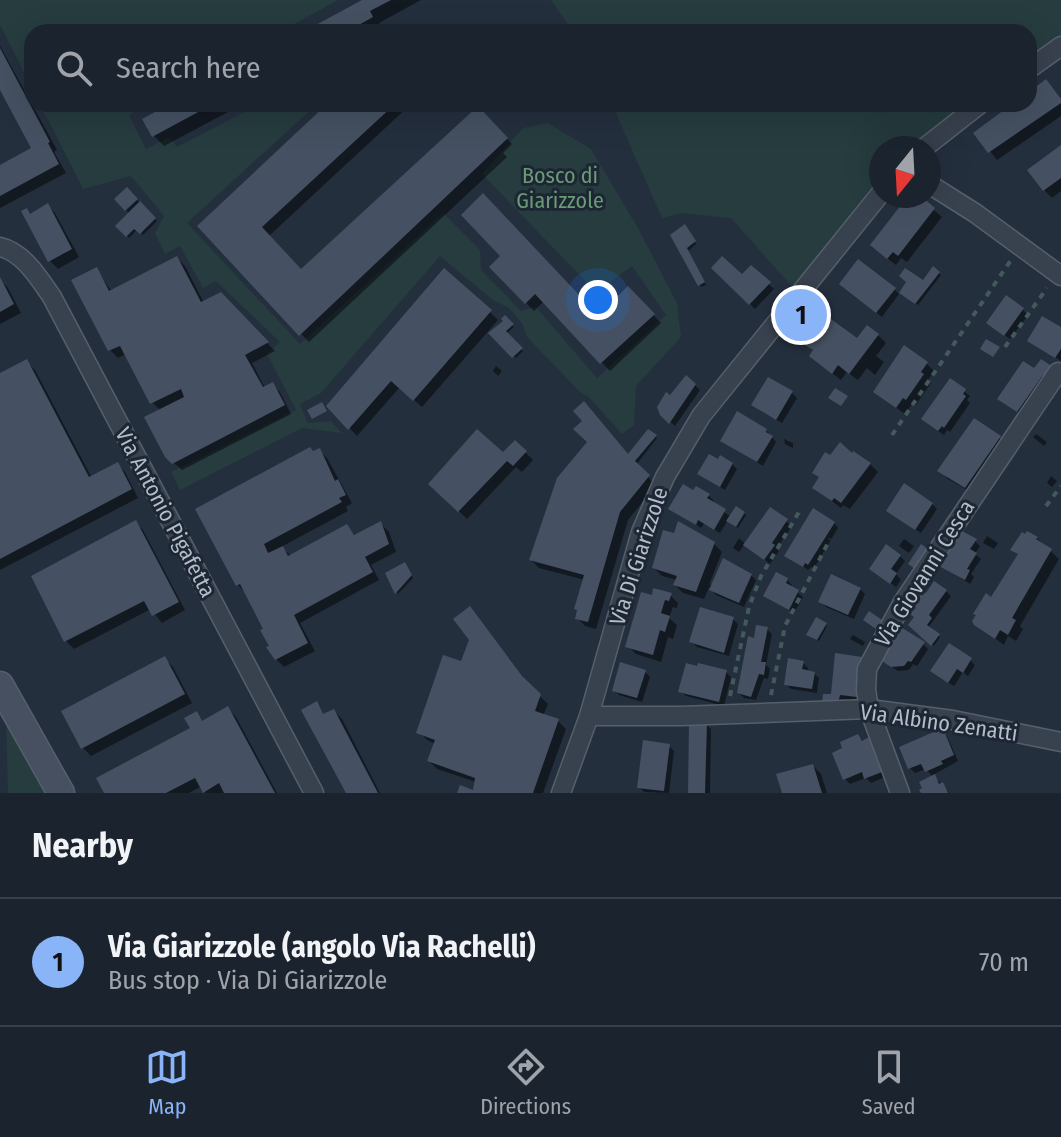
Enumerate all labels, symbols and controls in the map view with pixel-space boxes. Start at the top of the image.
search box [24,24,1037,112]
icon: search [52,46,96,90]
text: Search here [116,50,261,86]
north arrow [869,136,941,208]
park label: Bosco di Giarizzole [516,162,604,214]
your location [578,280,618,320]
pin: 1 [775,285,827,345]
street label: Via Antonio Pigafetta [109,423,222,602]
street label: Via Di Giarizzole [603,484,674,629]
street label: Via Giovanni Cesca [869,495,980,651]
street label: Via Albino Zenatti [858,698,1019,747]
text: Nearby [32,825,133,866]
text: Via Giarizzole (angolo Via Rachelli) [108,929,536,965]
text: 1 [53,947,64,978]
text: 70 m [979,947,1029,978]
text: Bus stop · Via Di Giarizzole [108,965,387,996]
tab: Map [145,1045,189,1120]
tab: Directions [480,1045,571,1120]
tab: Saved [862,1045,916,1120]

